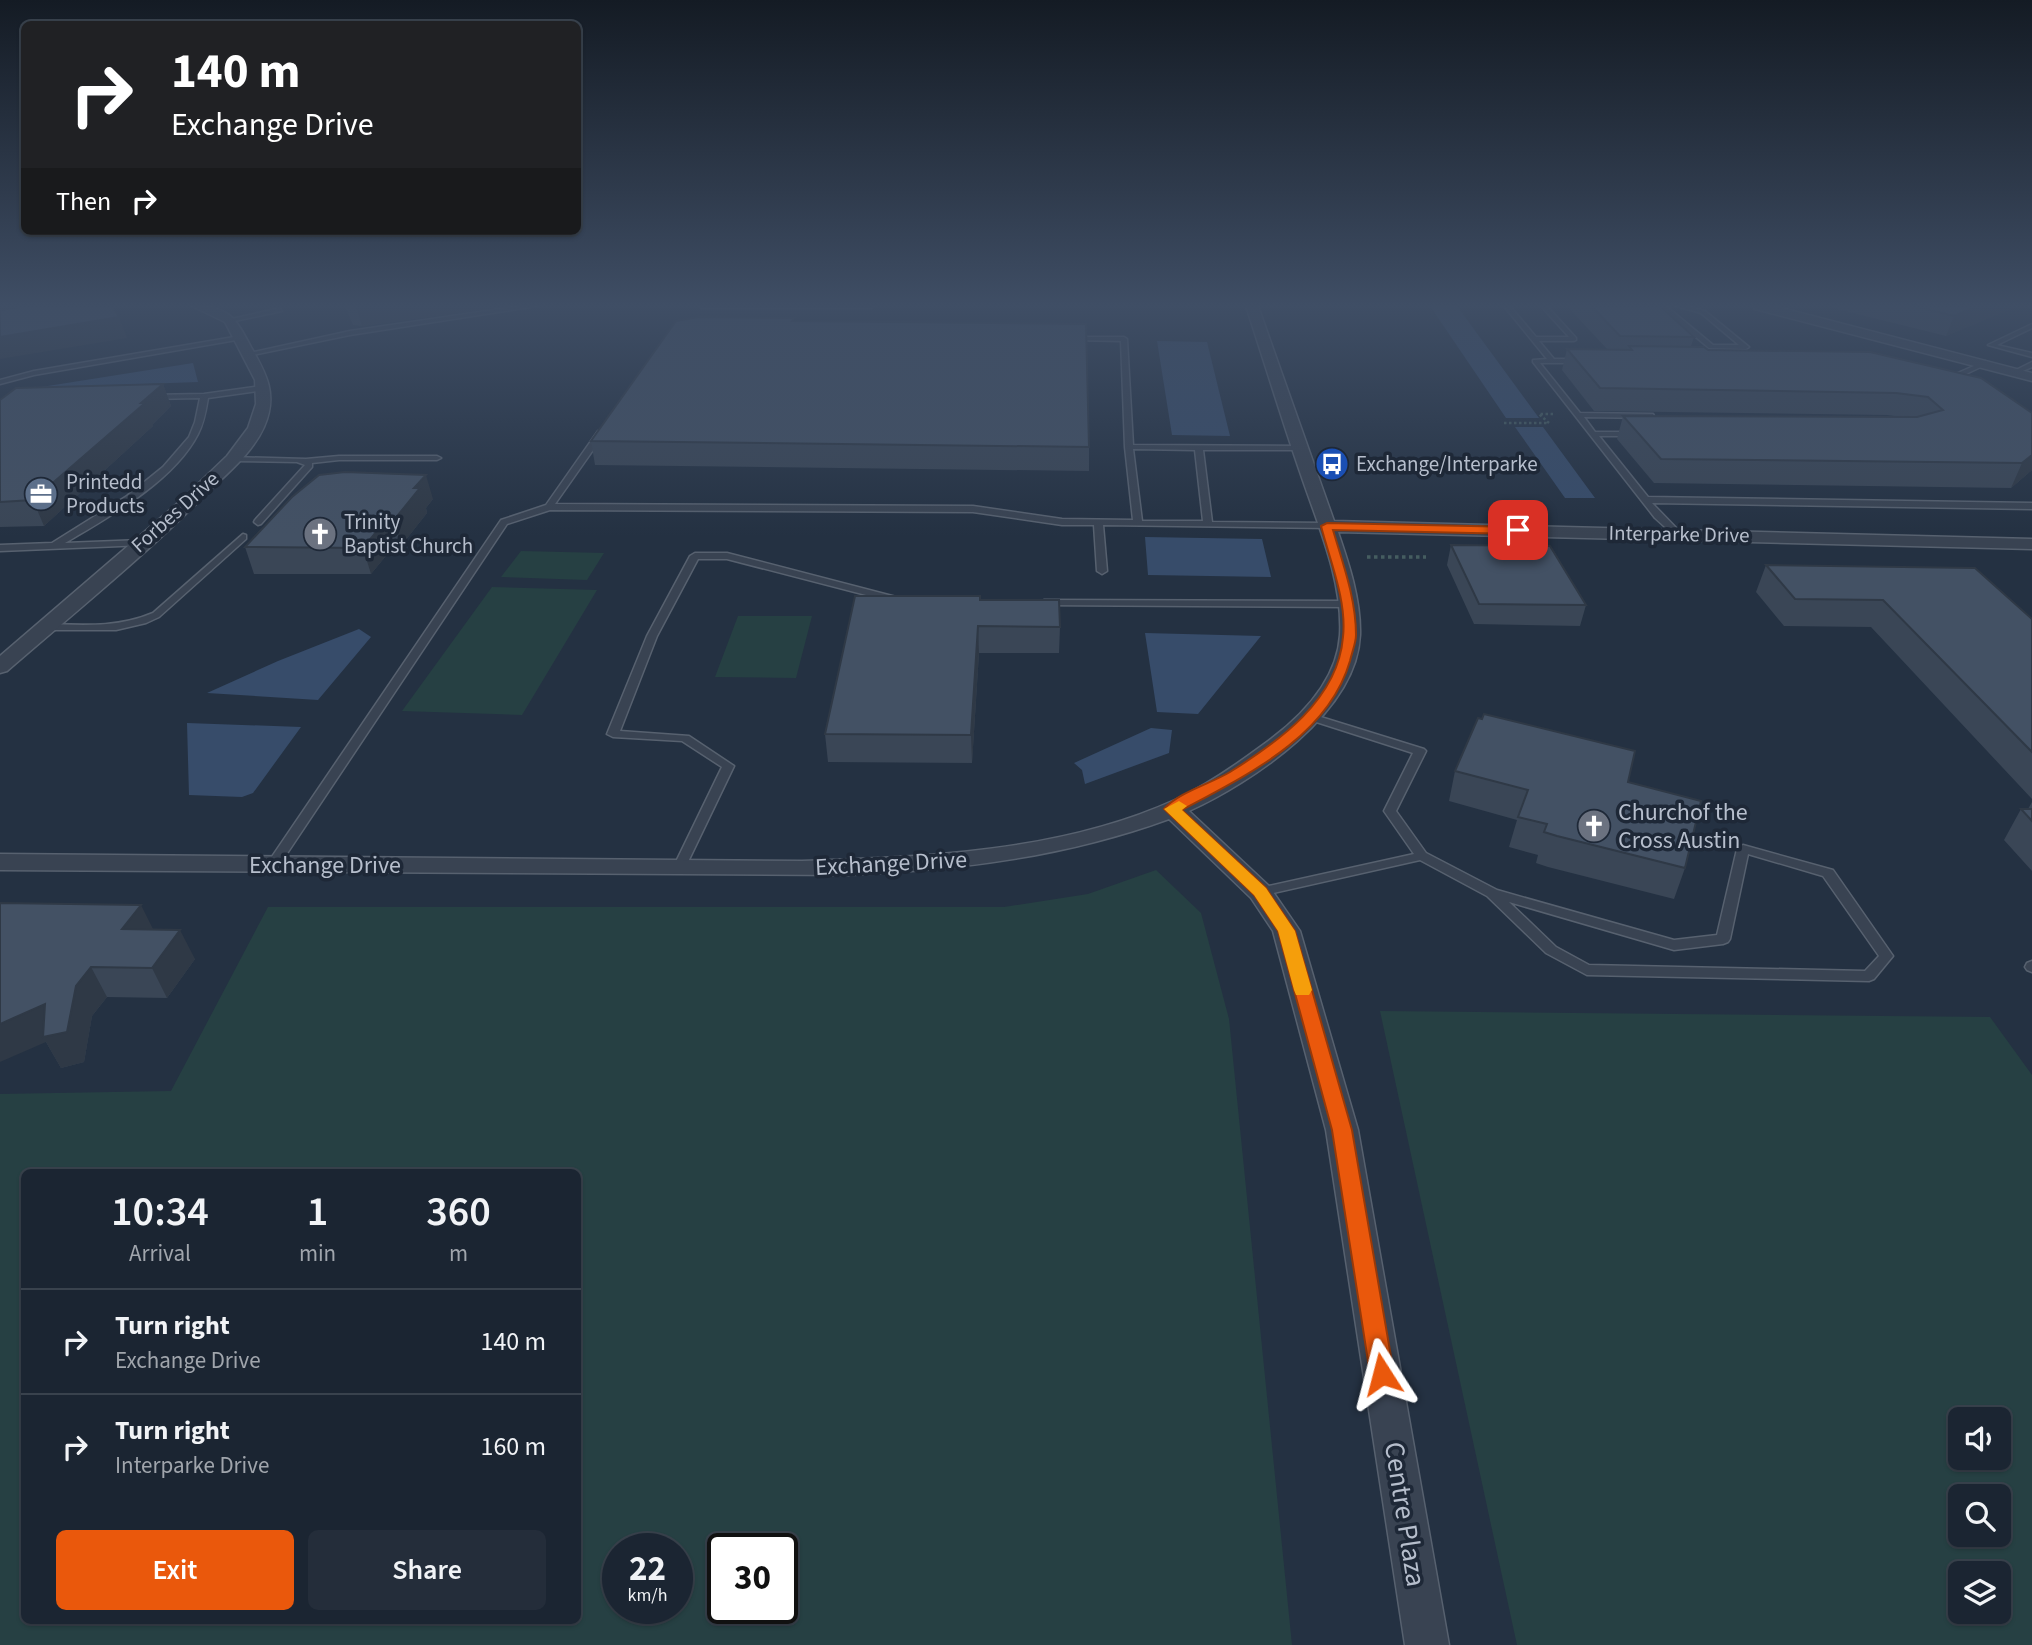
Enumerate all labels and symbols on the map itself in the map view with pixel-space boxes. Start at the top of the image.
bus stop icon: Exchange/Interparke [1313,445,1351,483]
place label: Exchange/Interparke [1356,449,1538,479]
street label: Forbes Drive [124,464,226,560]
place label: Printedd Products [66,467,145,521]
office icon: Printedd Products [22,475,60,513]
pin [1488,500,1548,560]
place label: Trinity Baptist Church [344,507,473,561]
church icon: Trinity Baptist Church [301,515,339,553]
street label: Interparke Drive [1608,518,1750,550]
place label: Churchof the Cross Austin [1618,795,1748,858]
church icon: Churchof the Cross Austin [1575,807,1613,845]
street label: Exchange Drive [814,842,968,885]
street label: Exchange Drive [249,848,401,883]
position arrow [1345,1337,1419,1411]
street label: Centre Plaza [1374,1439,1436,1589]
speed limit sign: 30 [707,1533,798,1624]

